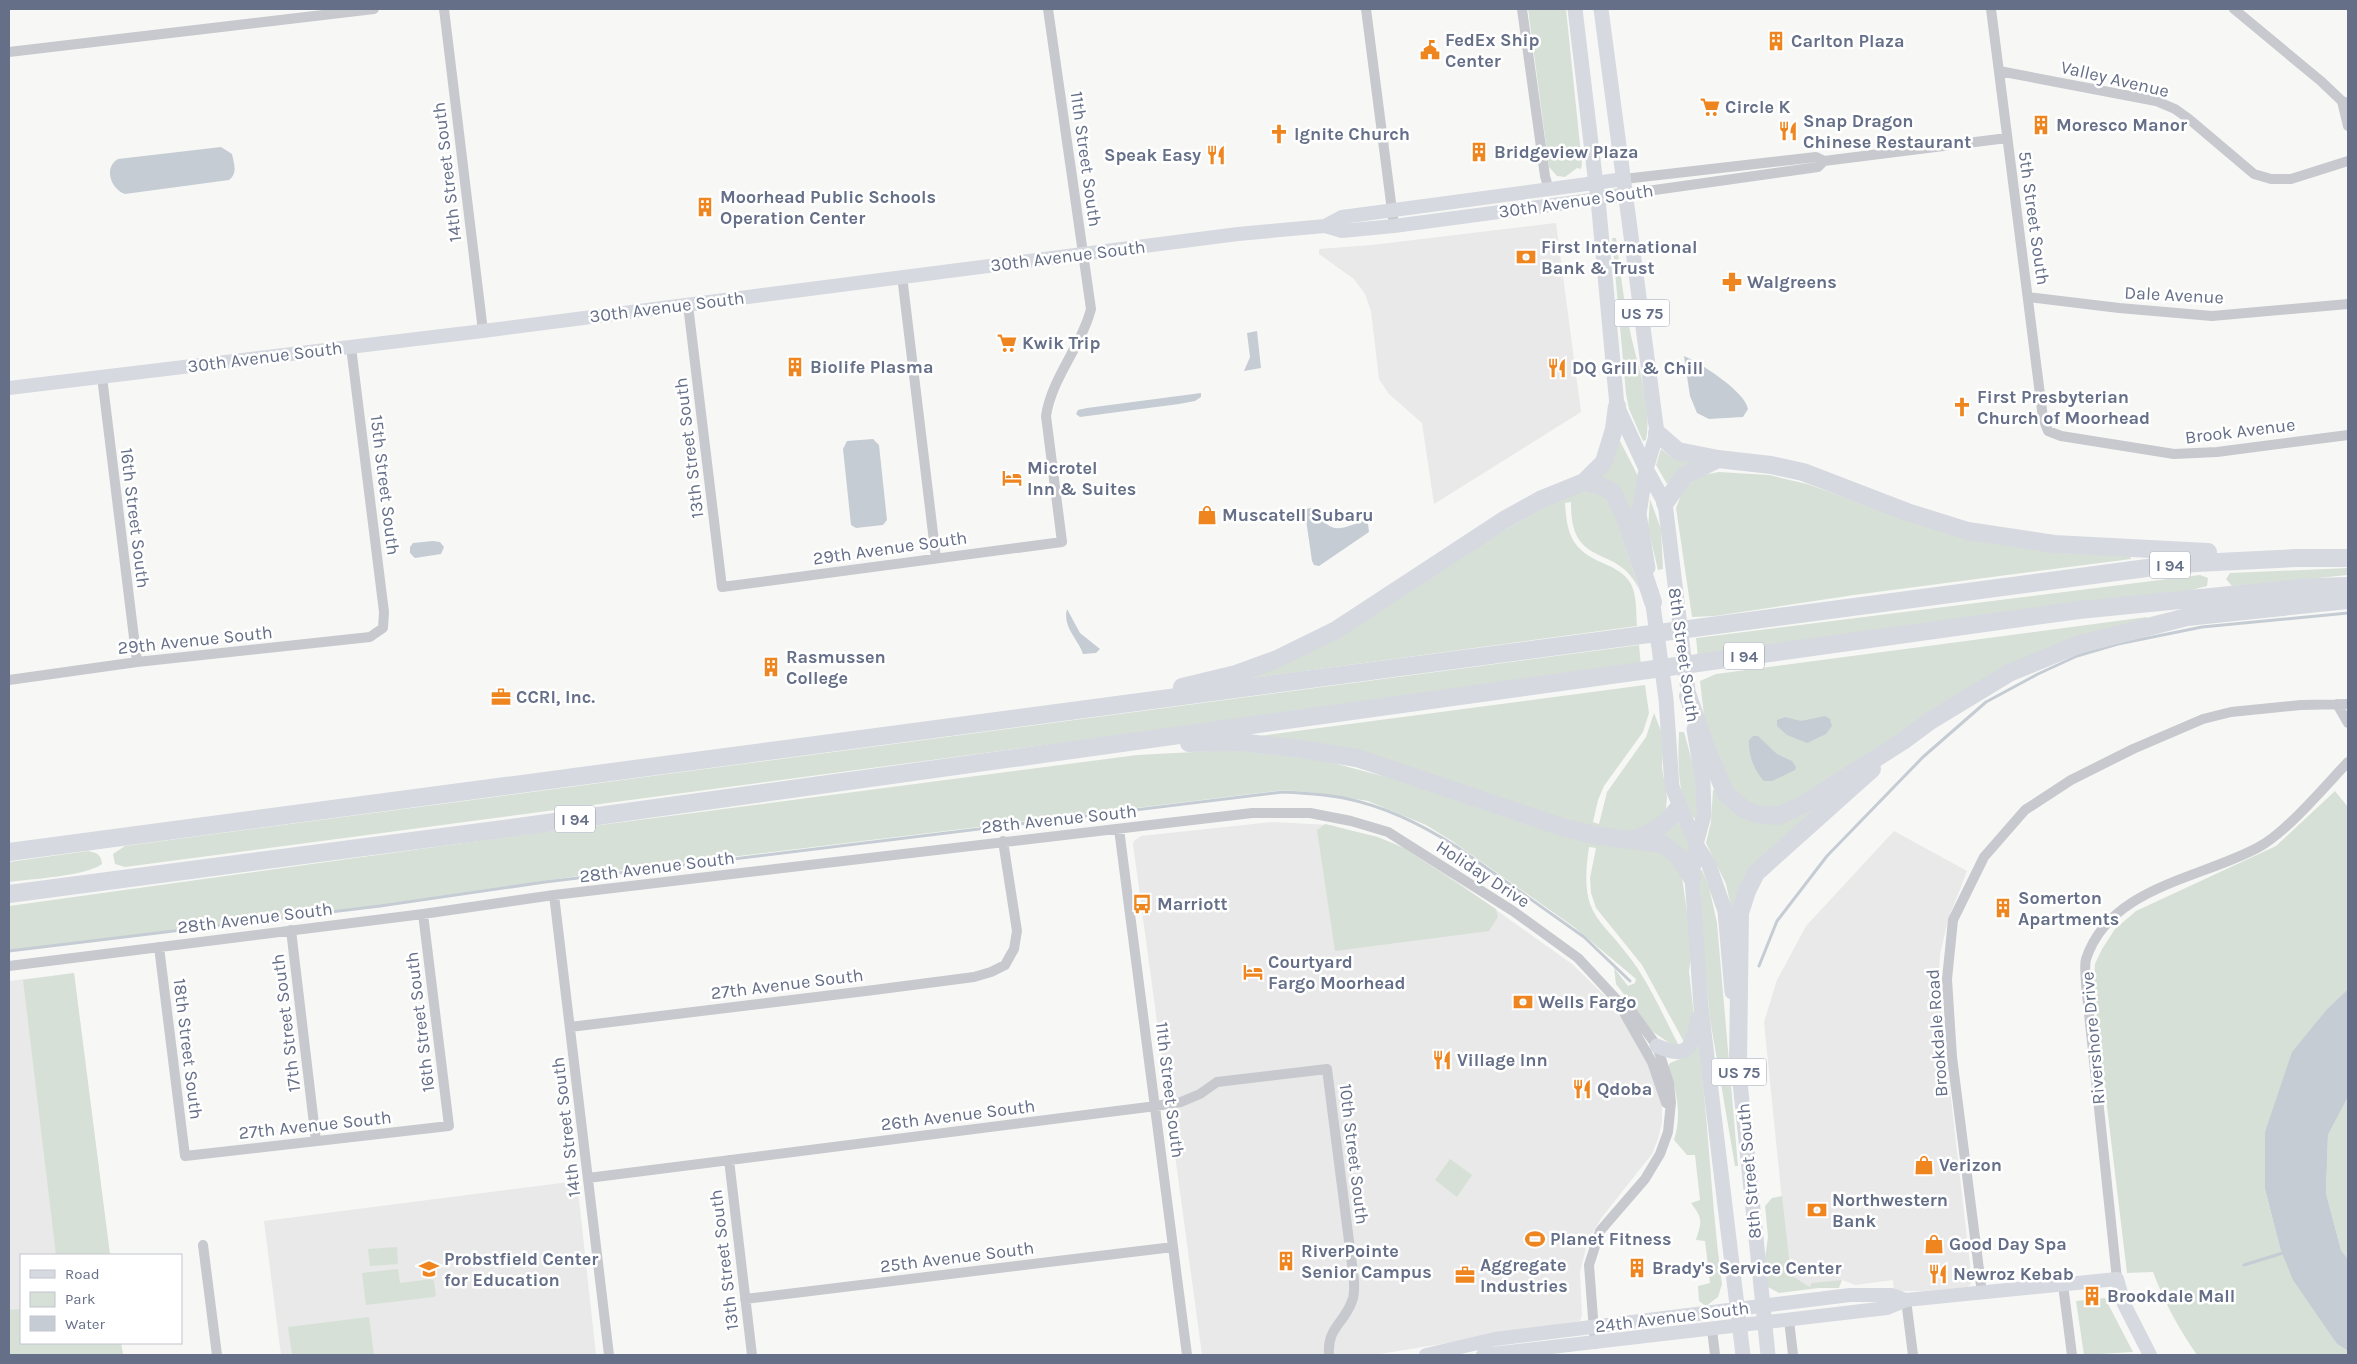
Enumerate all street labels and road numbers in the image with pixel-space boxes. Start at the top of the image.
street label: Valley Avenue [2059,56,2171,102]
street label: 11th Street South [1066,90,1106,228]
street label: 14th Street South [427,101,467,243]
street label: 5th Street South [2014,150,2054,286]
street label: 30th Avenue South [1497,179,1655,223]
street label: 30th Avenue South [989,236,1147,276]
street label: Dale Avenue [2124,281,2224,309]
street label: 30th Avenue South [588,287,746,327]
road number: US 75 [1614,300,1670,326]
street label: 30th Avenue South [186,337,344,377]
street label: 13th Street South [669,376,709,520]
street label: Brook Avenue [2184,413,2296,449]
street label: 15th Street South [365,414,405,556]
street label: 16th Street South [115,447,155,589]
street label: 29th Avenue South [811,526,969,570]
road number: I 94 [2150,552,2190,578]
street label: 8th Street South [1664,586,1704,724]
street label: 29th Avenue South [117,621,273,659]
road number: I 94 [1724,642,1764,669]
street label: 28th Avenue South [980,800,1138,838]
road number: I 94 [555,806,595,832]
street label: Holiday Drive [1432,835,1534,913]
street label: 28th Avenue South [578,847,736,887]
street label: 28th Avenue South [176,898,334,938]
street label: 16th Street South [400,951,440,1093]
street label: 17th Street South [267,953,305,1093]
street label: 27th Avenue South [709,964,865,1004]
street label: Brookdale Road [1922,968,1952,1098]
street label: Rivershore Drive [2076,971,2110,1105]
street label: 18th Street South [168,977,208,1121]
street label: 11th Street South [1151,1021,1189,1159]
street label: 14th Street South [546,1056,586,1198]
road number: US 75 [1712,1058,1766,1086]
street label: 10th Street South [1334,1082,1374,1226]
street label: 26th Avenue South [880,1095,1036,1135]
street label: 8th Street South [1732,1102,1766,1240]
street label: 27th Avenue South [237,1106,393,1144]
street label: 13th Street South [704,1188,744,1332]
street label: 25th Avenue South [879,1237,1035,1277]
street label: 24th Avenue South [1594,1297,1750,1337]

